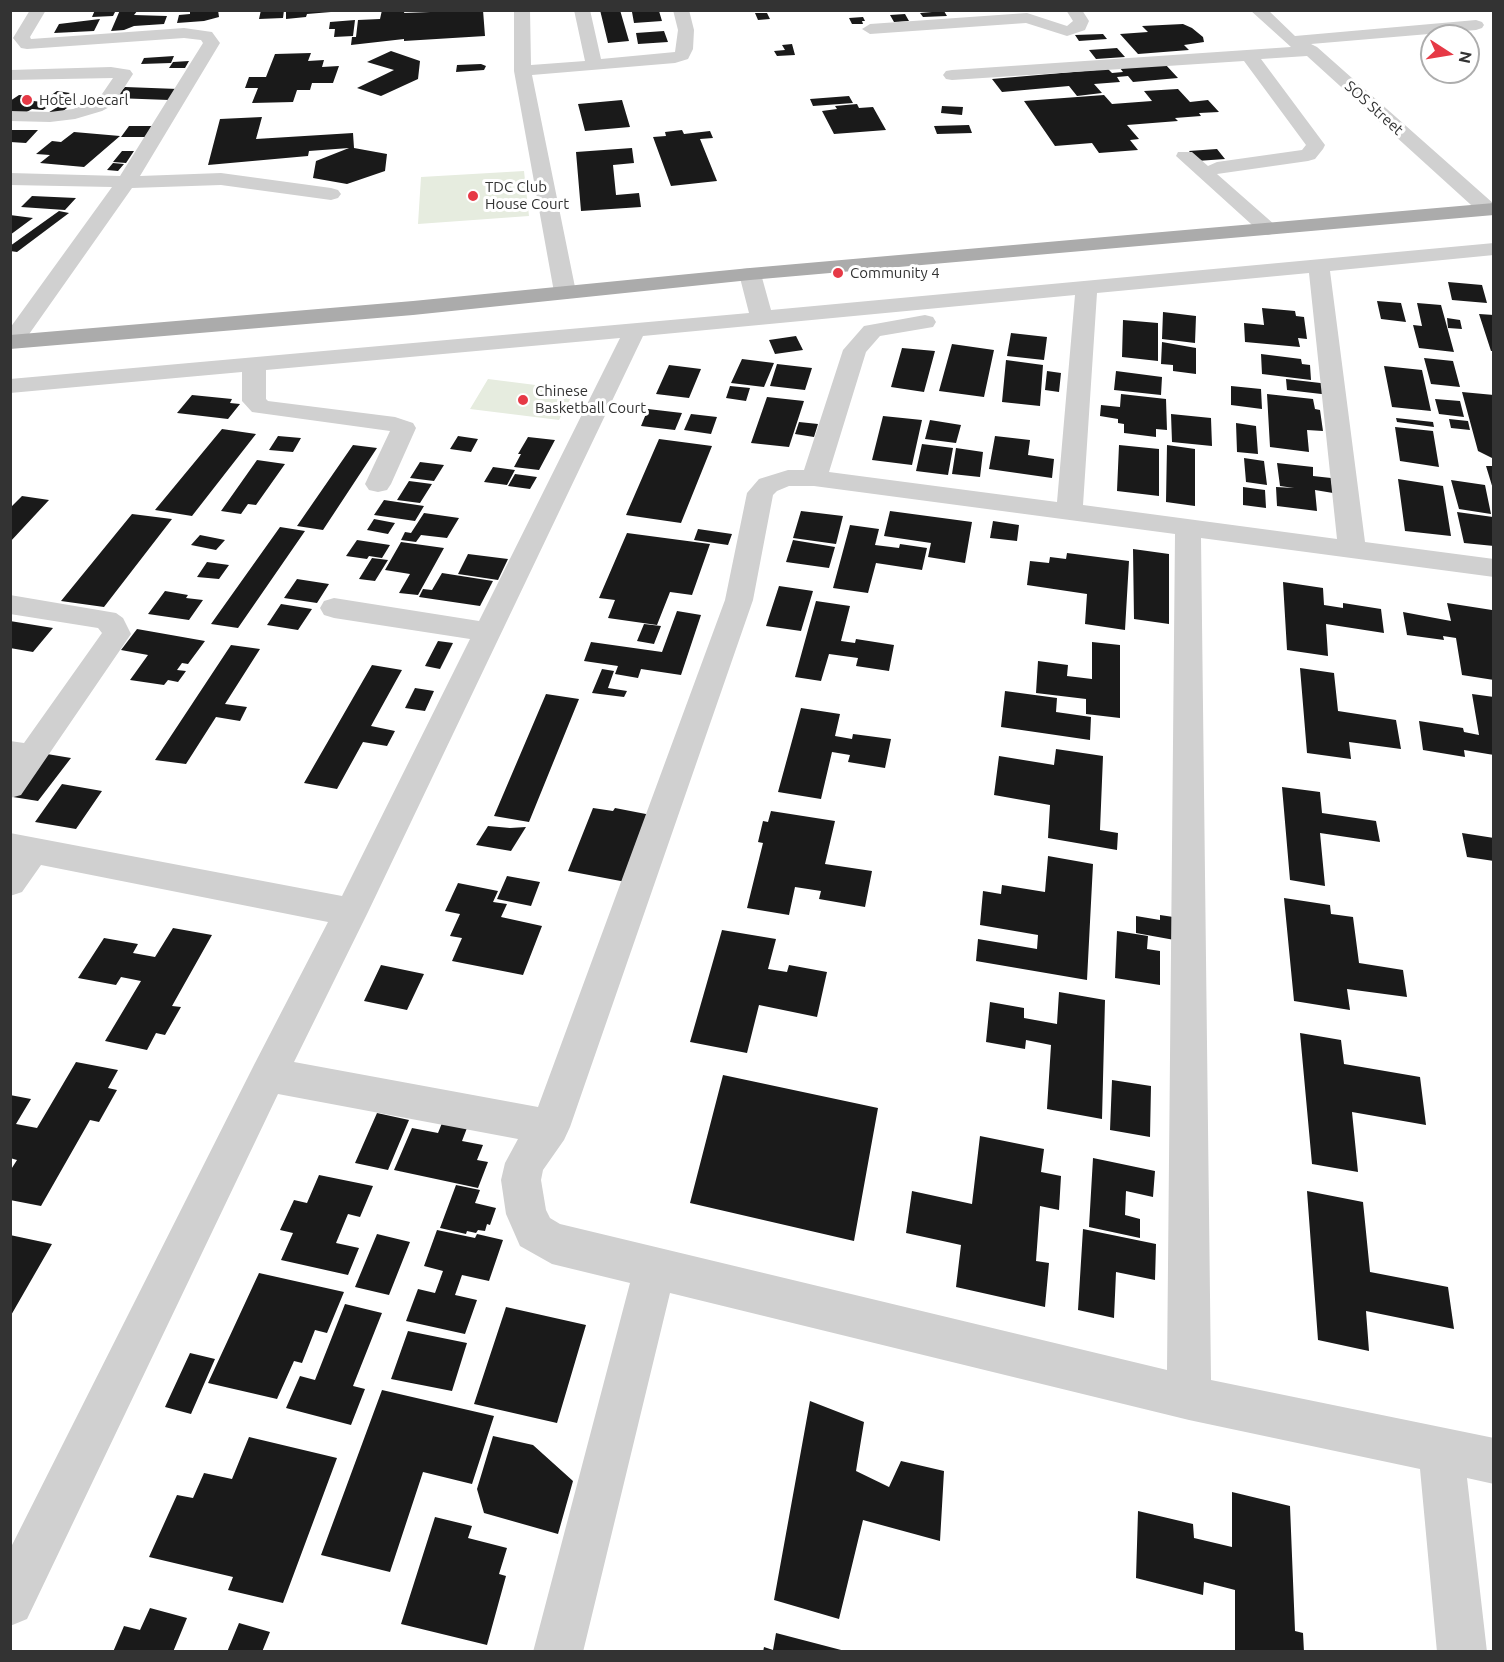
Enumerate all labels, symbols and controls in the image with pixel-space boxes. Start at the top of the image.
north arrow [1420,24,1480,84]
text: N [1456,50,1476,65]
street label: SOS Street [1341,77,1407,139]
place label: Hotel Joecarl [39,91,128,109]
marker: Hotel Joecarl [20,93,34,107]
place label: TDC Club House Court [485,178,569,213]
marker: TDC Club House Court [466,189,480,203]
place label: Community 4 [850,264,940,282]
marker: Community 4 [831,266,845,280]
place label: Chinese Basketball Court [535,382,646,417]
marker: Chinese Basketball Court [516,393,530,407]

